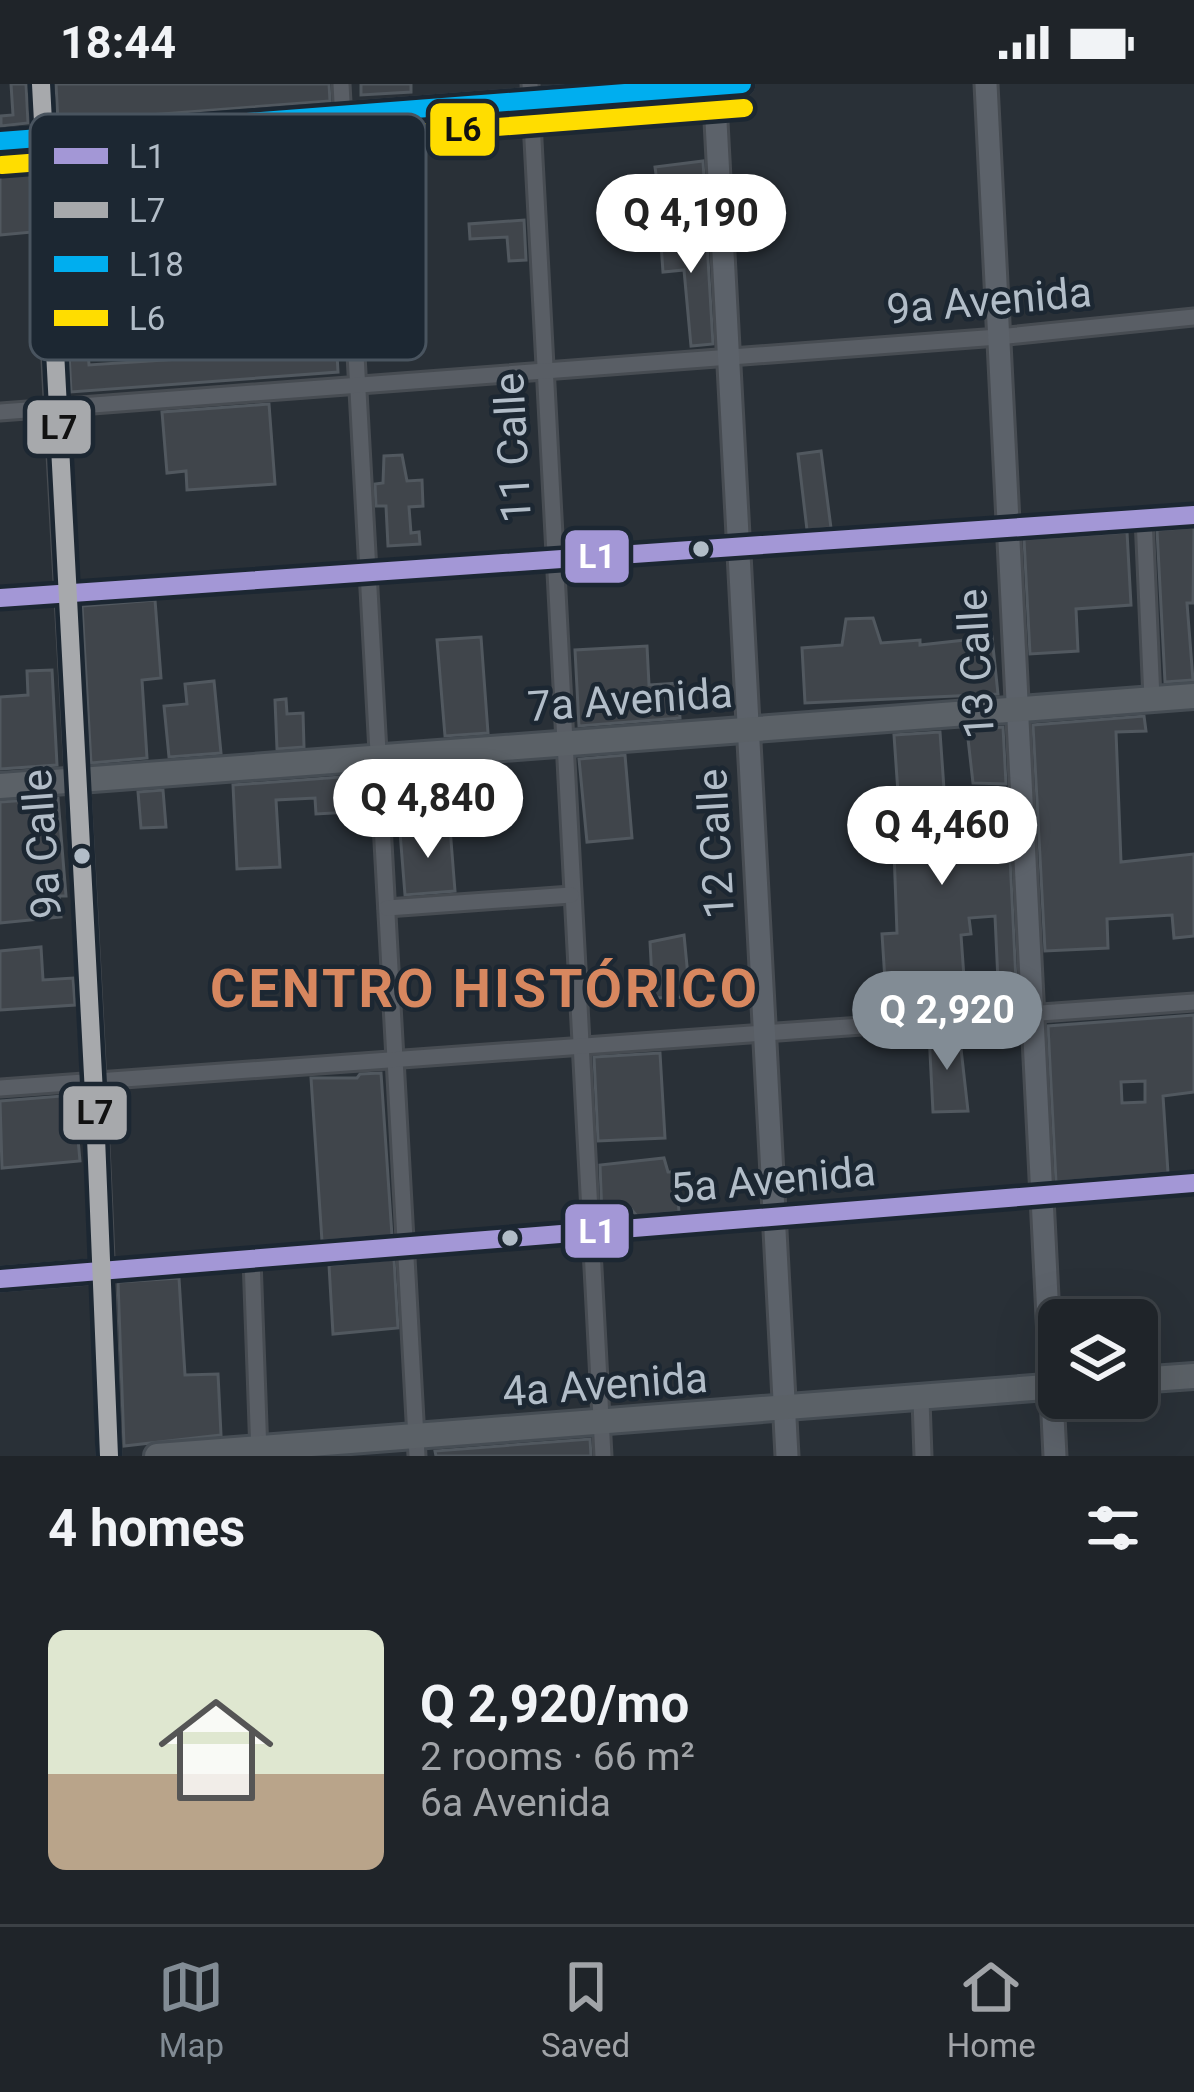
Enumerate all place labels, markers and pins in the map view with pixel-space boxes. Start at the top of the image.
pin: Q 4,190 [580,174,802,276]
unlabelled marker [690,538,712,560]
pin: Q 4,840 [317,759,539,861]
pin: Q 4,460 [831,786,1053,888]
unlabelled marker [71,845,93,867]
pin: Q 2,920 [836,971,1058,1073]
unlabelled marker [499,1227,521,1249]

